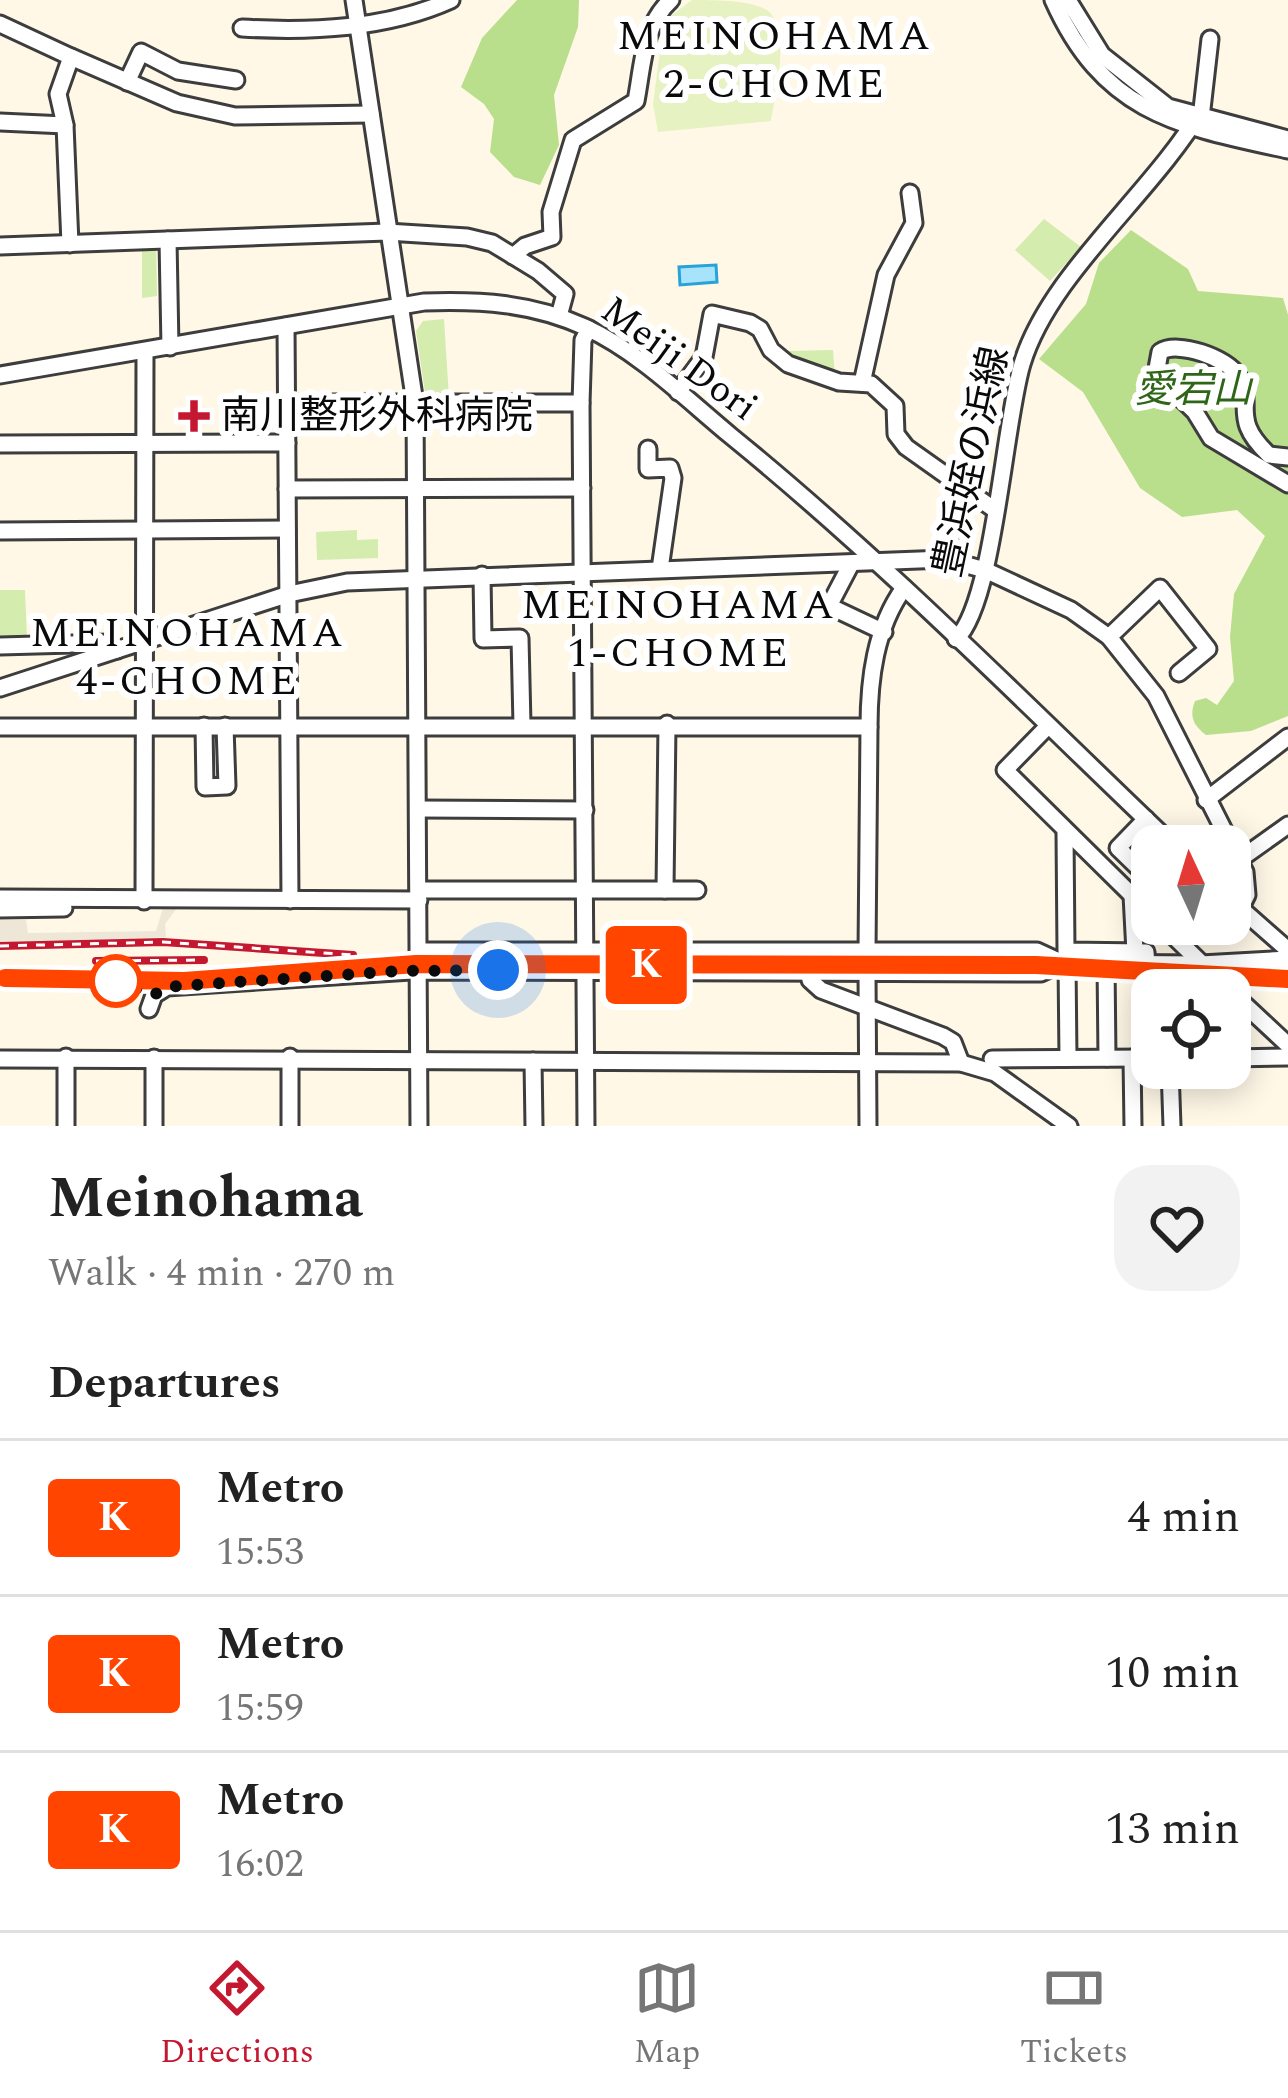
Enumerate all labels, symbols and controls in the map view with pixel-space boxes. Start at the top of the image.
district label: MEINOHAMA 2-CHOME [617,5,933,116]
street label: Meiji Dori [588,282,770,436]
street label: 豊浜姪の浜線 [919,341,1025,583]
park label: 愛宕山 [1134,361,1253,420]
place label: 南川整形外科病院 [221,387,533,446]
marker: 南川整形外科病院 [178,400,210,432]
district label: MEINOHAMA 1-CHOME [521,574,837,685]
district label: MEINOHAMA 4-CHOME [30,602,346,713]
north arrow [1131,825,1251,945]
map controls [1131,825,1251,1089]
line badge: K [607,926,685,1004]
text: K [630,933,662,996]
your location [468,940,528,1000]
unlabelled marker [91,956,141,1006]
button: locate [1131,969,1251,1089]
text: Meinohama [48,1156,363,1242]
button: heart [1114,1165,1240,1291]
text: Walk · 4 min · 270 m [48,1244,395,1303]
text: Departures [48,1349,281,1418]
text: Metro [216,1454,344,1523]
text: 4 min [1127,1483,1240,1552]
text: K [98,1486,130,1549]
text: 15:53 [216,1523,304,1582]
text: Metro [216,1610,344,1679]
text: 10 min [1105,1639,1240,1708]
text: K [98,1642,130,1705]
text: 15:59 [216,1679,304,1738]
text: Metro [216,1766,344,1835]
text: 13 min [1105,1795,1240,1864]
text: K [98,1798,130,1861]
text: 16:02 [216,1835,304,1894]
tab: Directions [160,1955,314,2077]
tab: Map [634,1955,700,2077]
tab: Tickets [1020,1955,1128,2077]

